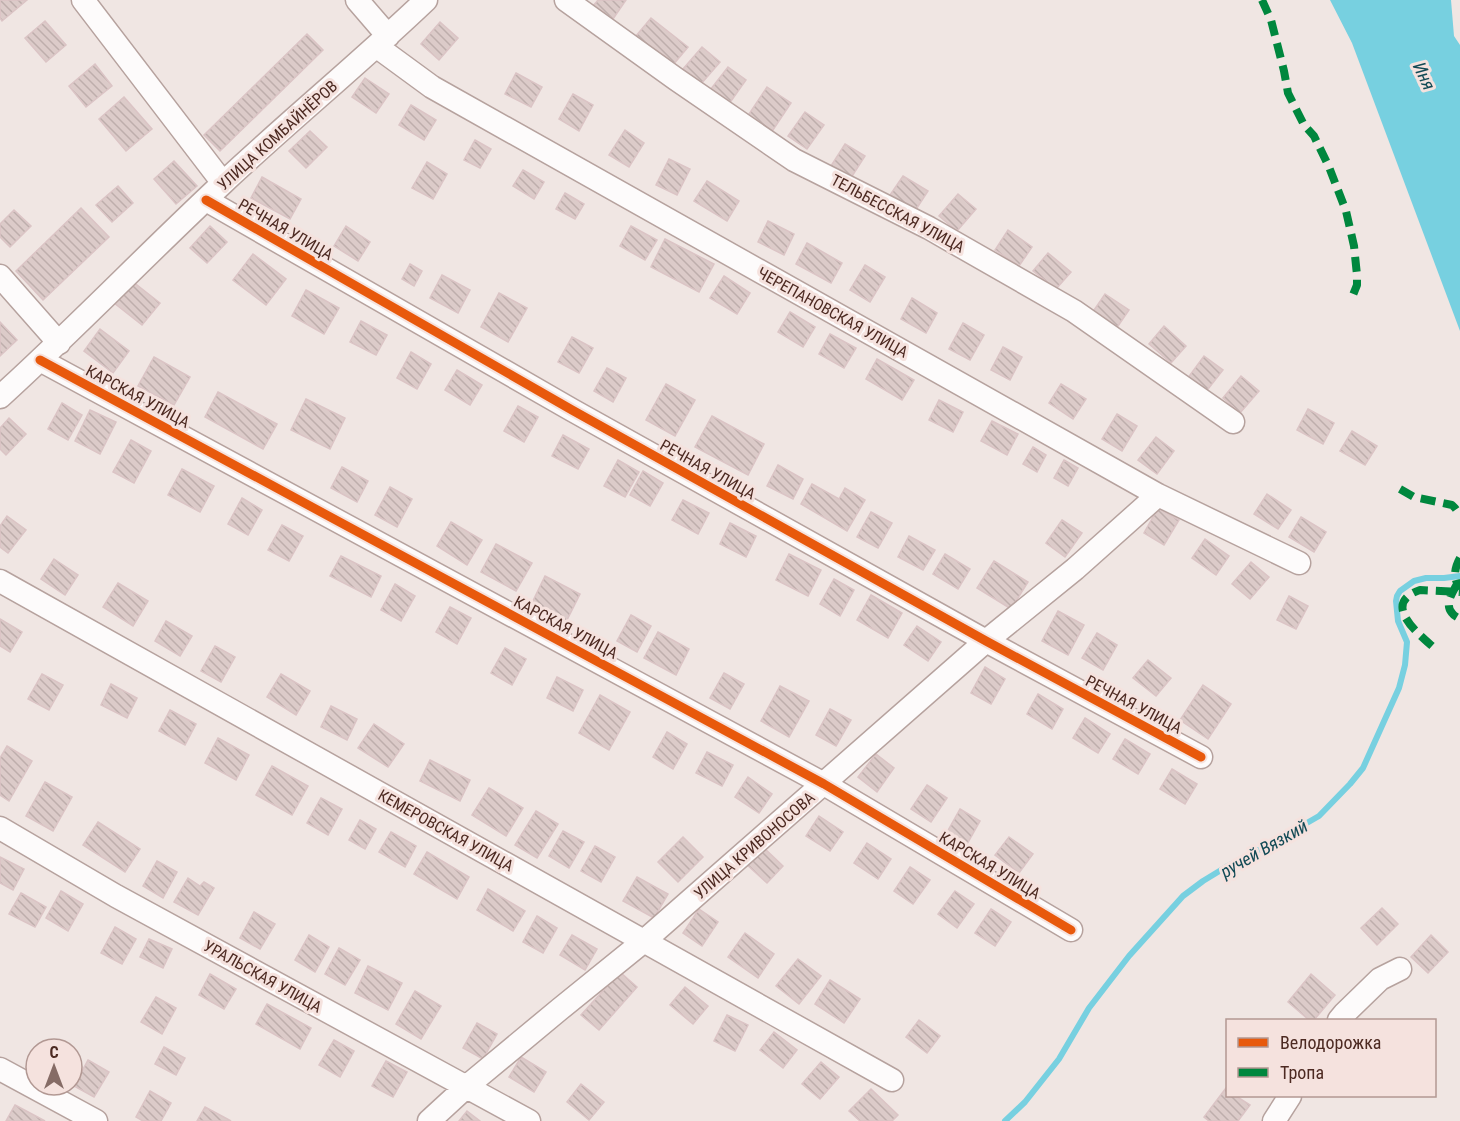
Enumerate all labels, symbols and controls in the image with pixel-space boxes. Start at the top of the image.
water label: Иня [1409,59,1440,93]
street label: УЛИЦА КОМБАЙНЁРОВ [213,77,341,194]
street label: ТЕЛЬБЕССКАЯ УЛИЦА [828,170,968,257]
street label: РЕЧНАЯ УЛИЦА [235,195,336,264]
street label: ЧЕРЕПАНОВСКАЯ УЛИЦА [754,263,911,362]
street label: КАРСКАЯ УЛИЦА [83,361,193,432]
street label: РЕЧНАЯ УЛИЦА [657,435,759,503]
street label: КАРСКАЯ УЛИЦА [511,592,621,663]
street label: РЕЧНАЯ УЛИЦА [1082,671,1185,738]
street label: КЕМЕРОВСКАЯ УЛИЦА [375,785,517,876]
street label: УЛИЦА КРИВОНОСОВА [690,788,819,903]
water label: ручей Вязкий [1216,815,1311,882]
street label: КАРСКАЯ УЛИЦА [936,828,1044,903]
street label: УРАЛЬСКАЯ УЛИЦА [200,936,325,1017]
legend [1226,1019,1436,1097]
text: Велодорожка [1280,1032,1381,1053]
north arrow [24,1037,84,1097]
text: С [49,1043,59,1062]
text: Тропа [1280,1062,1324,1083]

